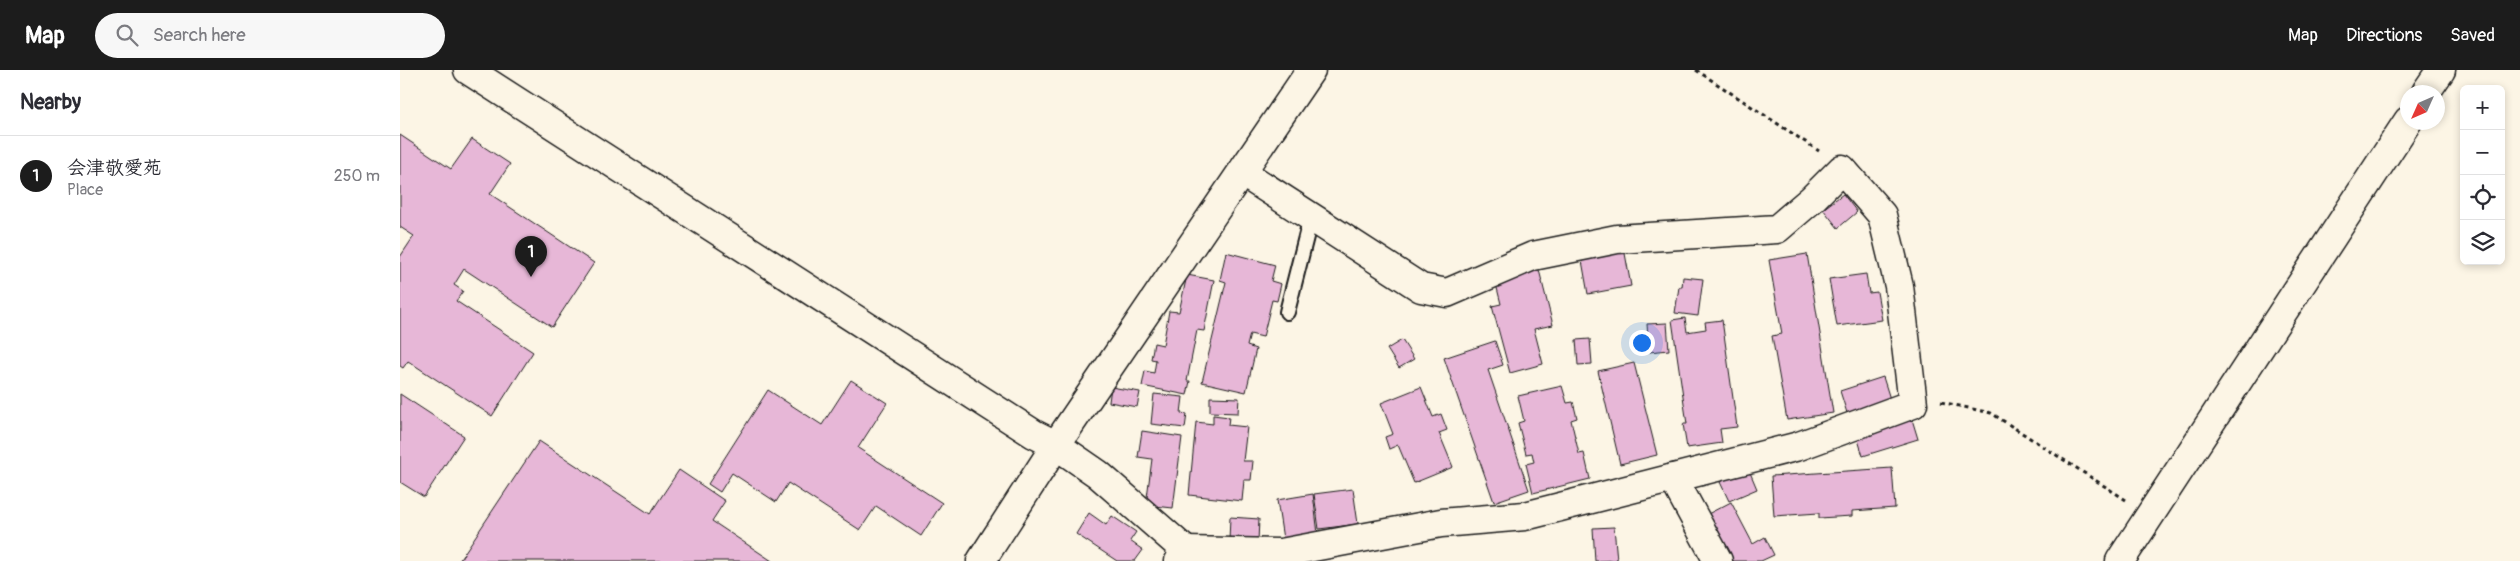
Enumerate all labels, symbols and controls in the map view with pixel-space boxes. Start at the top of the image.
search box [95,13,445,58]
text: Map [25,21,65,50]
icon: search [113,21,141,49]
text: Search here [153,23,246,47]
text: Map [2288,24,2318,47]
text: Directions [2346,24,2422,47]
text: Saved [2450,24,2495,47]
north arrow [2400,85,2445,130]
map controls [2460,85,2505,265]
button: + [2460,85,2505,130]
text: Nearby [20,89,81,116]
button: − [2460,130,2505,175]
text: 会津敬愛苑 [67,156,162,180]
text: 1 [33,166,39,186]
text: 250 m [334,166,380,186]
button: locate [2460,175,2505,220]
text: Place [67,180,103,200]
button: layers [2460,220,2505,265]
pin: 1 [515,236,547,277]
your location [1629,330,1655,356]

